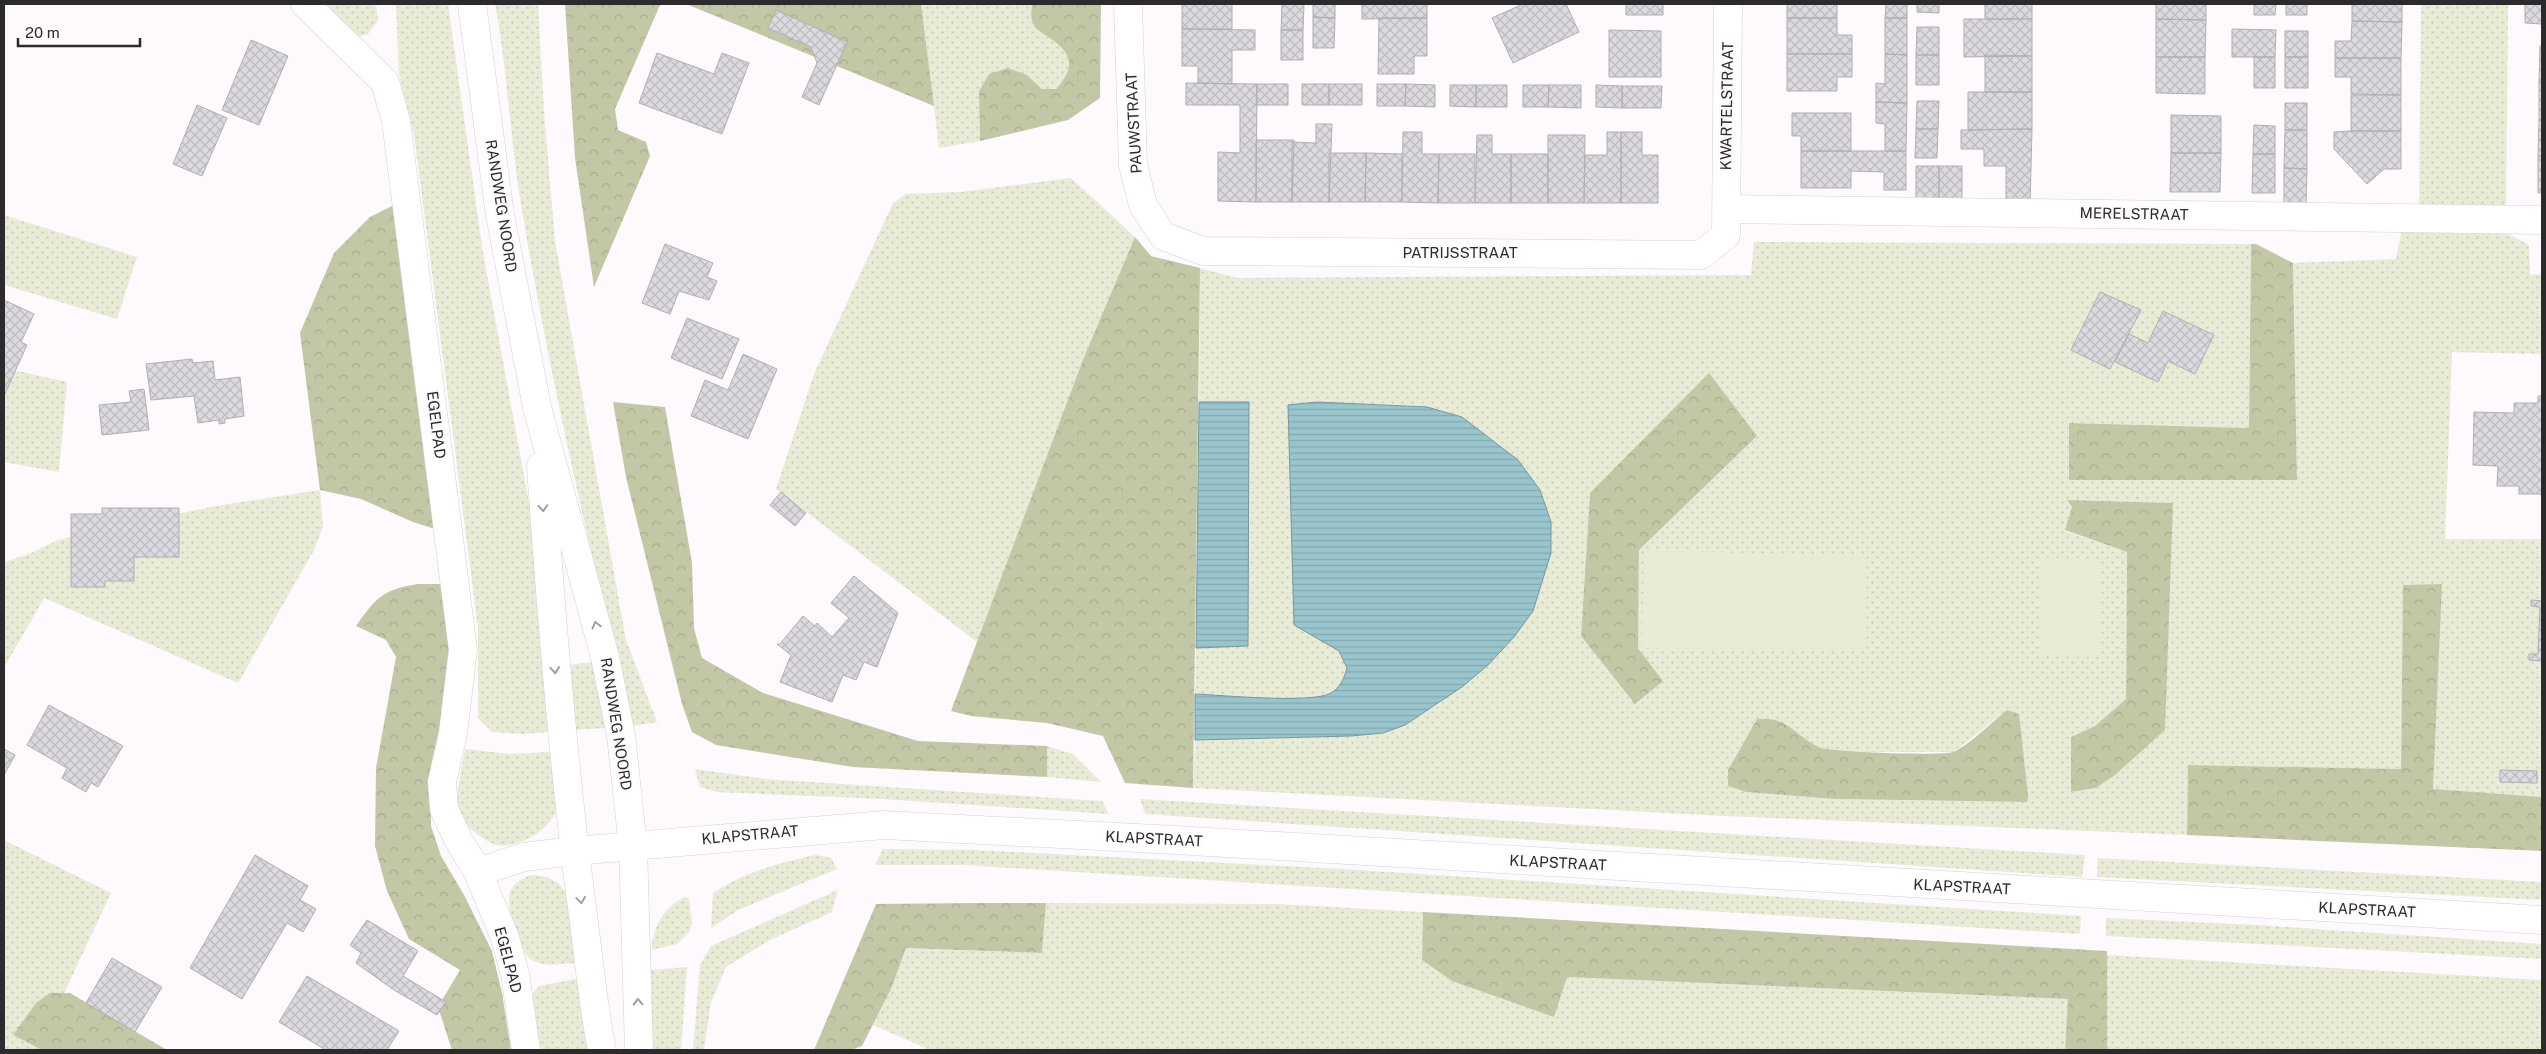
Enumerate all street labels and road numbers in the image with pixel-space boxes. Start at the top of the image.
street label: KWARTELSTRAAT [1717,41,1736,170]
street label: PAUWSTRAAT [1122,72,1145,174]
street label: RANDWEG NOORD [483,138,520,274]
street label: MERELSTRAAT [2079,204,2189,223]
street label: PATRIJSSTRAAT [1402,244,1518,261]
street label: EGELPAD [424,390,449,460]
street label: RANDWEG NOORD [598,656,635,792]
street label: KLAPSTRAAT [701,822,799,847]
street label: KLAPSTRAAT [1105,827,1203,850]
street label: KLAPSTRAAT [1509,851,1607,874]
street label: KLAPSTRAAT [1913,875,2011,898]
street label: KLAPSTRAAT [2318,898,2416,921]
street label: EGELPAD [491,925,526,995]

